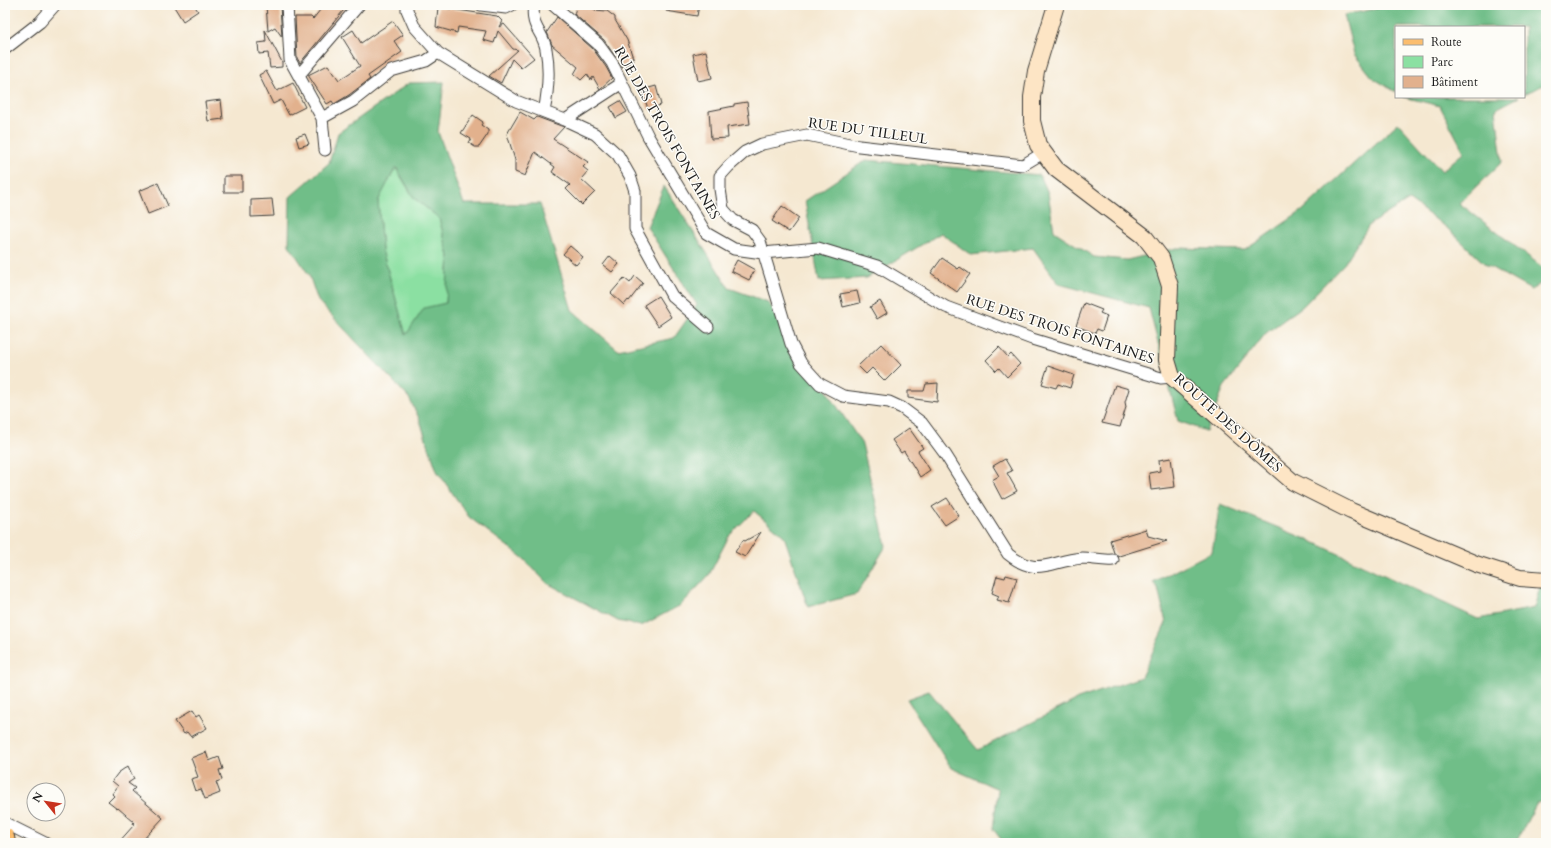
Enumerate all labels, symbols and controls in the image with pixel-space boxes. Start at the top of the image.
legend [1395,26,1525,98]
text: Route [1431,34,1462,50]
street label: RUE DES TROIS FONTAINES [610,43,724,223]
text: Parc [1431,54,1454,70]
text: Bâtiment [1431,74,1478,90]
street label: RUE DU TILLEUL [807,113,930,149]
street label: RUE DES TROIS FONTAINES [964,290,1156,368]
street label: ROUTE DES DÔMES [1170,369,1286,477]
north arrow [26,782,66,822]
text: N [29,789,47,805]

